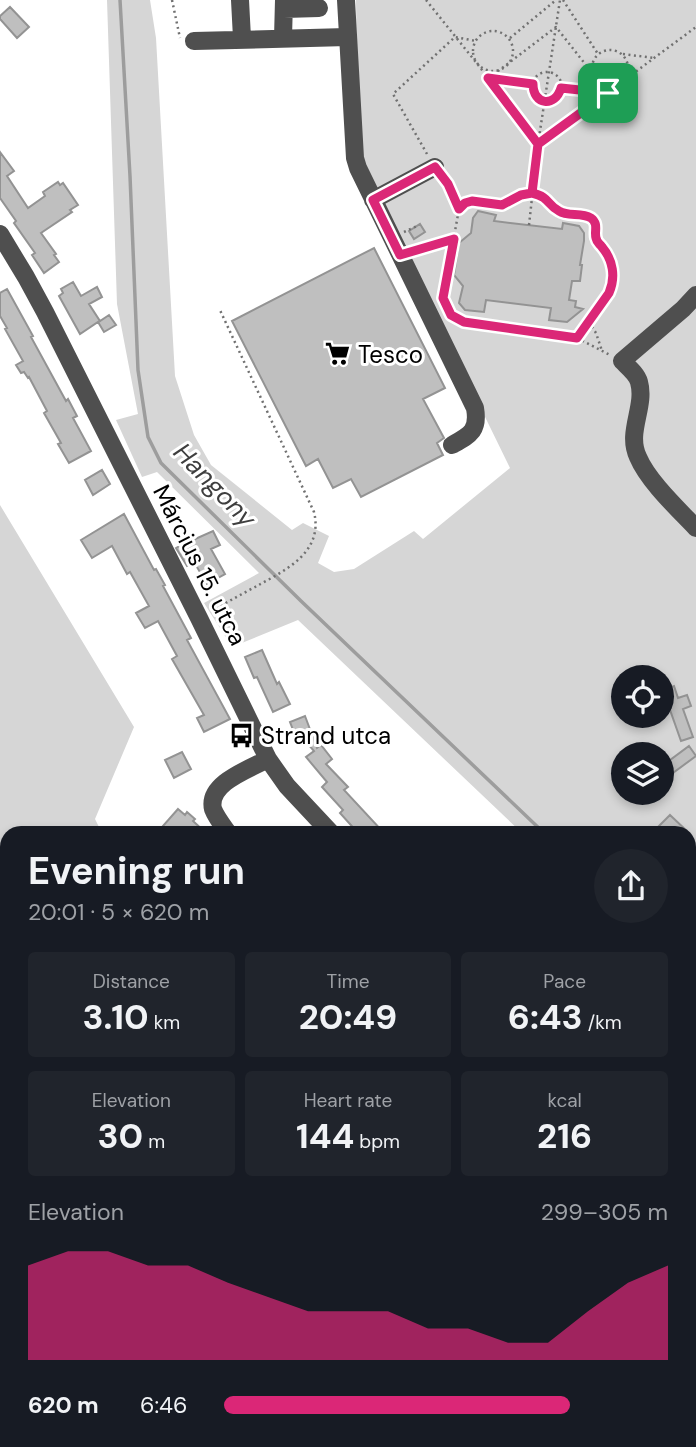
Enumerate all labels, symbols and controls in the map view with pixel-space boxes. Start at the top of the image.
pin [578,63,638,123]
icon: arrive [589,74,627,112]
place label: Tesco [358,339,423,370]
supermarket icon: Tesco [324,340,352,368]
water label: Hangony [166,435,265,536]
street label: Március 15. utca [146,479,254,651]
map controls [611,665,674,805]
button: locate [611,665,674,728]
place label: Strand utca [261,720,391,751]
bus stop icon: Strand utca [227,721,255,749]
button: layers [611,742,674,805]
text: Evening run [28,846,245,896]
button: share [594,849,668,923]
text: 20:01 · 5 × 620 m [28,897,209,927]
text: Distance [93,969,170,994]
text: Time [327,969,369,994]
text: Pace [543,969,586,994]
text: 3.10 [82,994,149,1040]
text: 20:49 [299,994,397,1040]
text: 6:43 [508,994,583,1040]
text: km [149,1010,180,1035]
text: /km [583,1010,622,1035]
text: Elevation [92,1088,171,1113]
text: Heart rate [304,1088,392,1113]
text: kcal [547,1088,582,1113]
text: 30 [97,1113,143,1159]
text: 144 [296,1113,354,1159]
text: 216 [537,1113,592,1159]
text: m [143,1129,165,1154]
text: bpm [354,1129,400,1154]
text: Elevation [28,1197,124,1227]
text: 299–305 m [541,1197,668,1227]
text: 620 m [28,1390,99,1420]
text: 6:46 [140,1390,188,1420]

